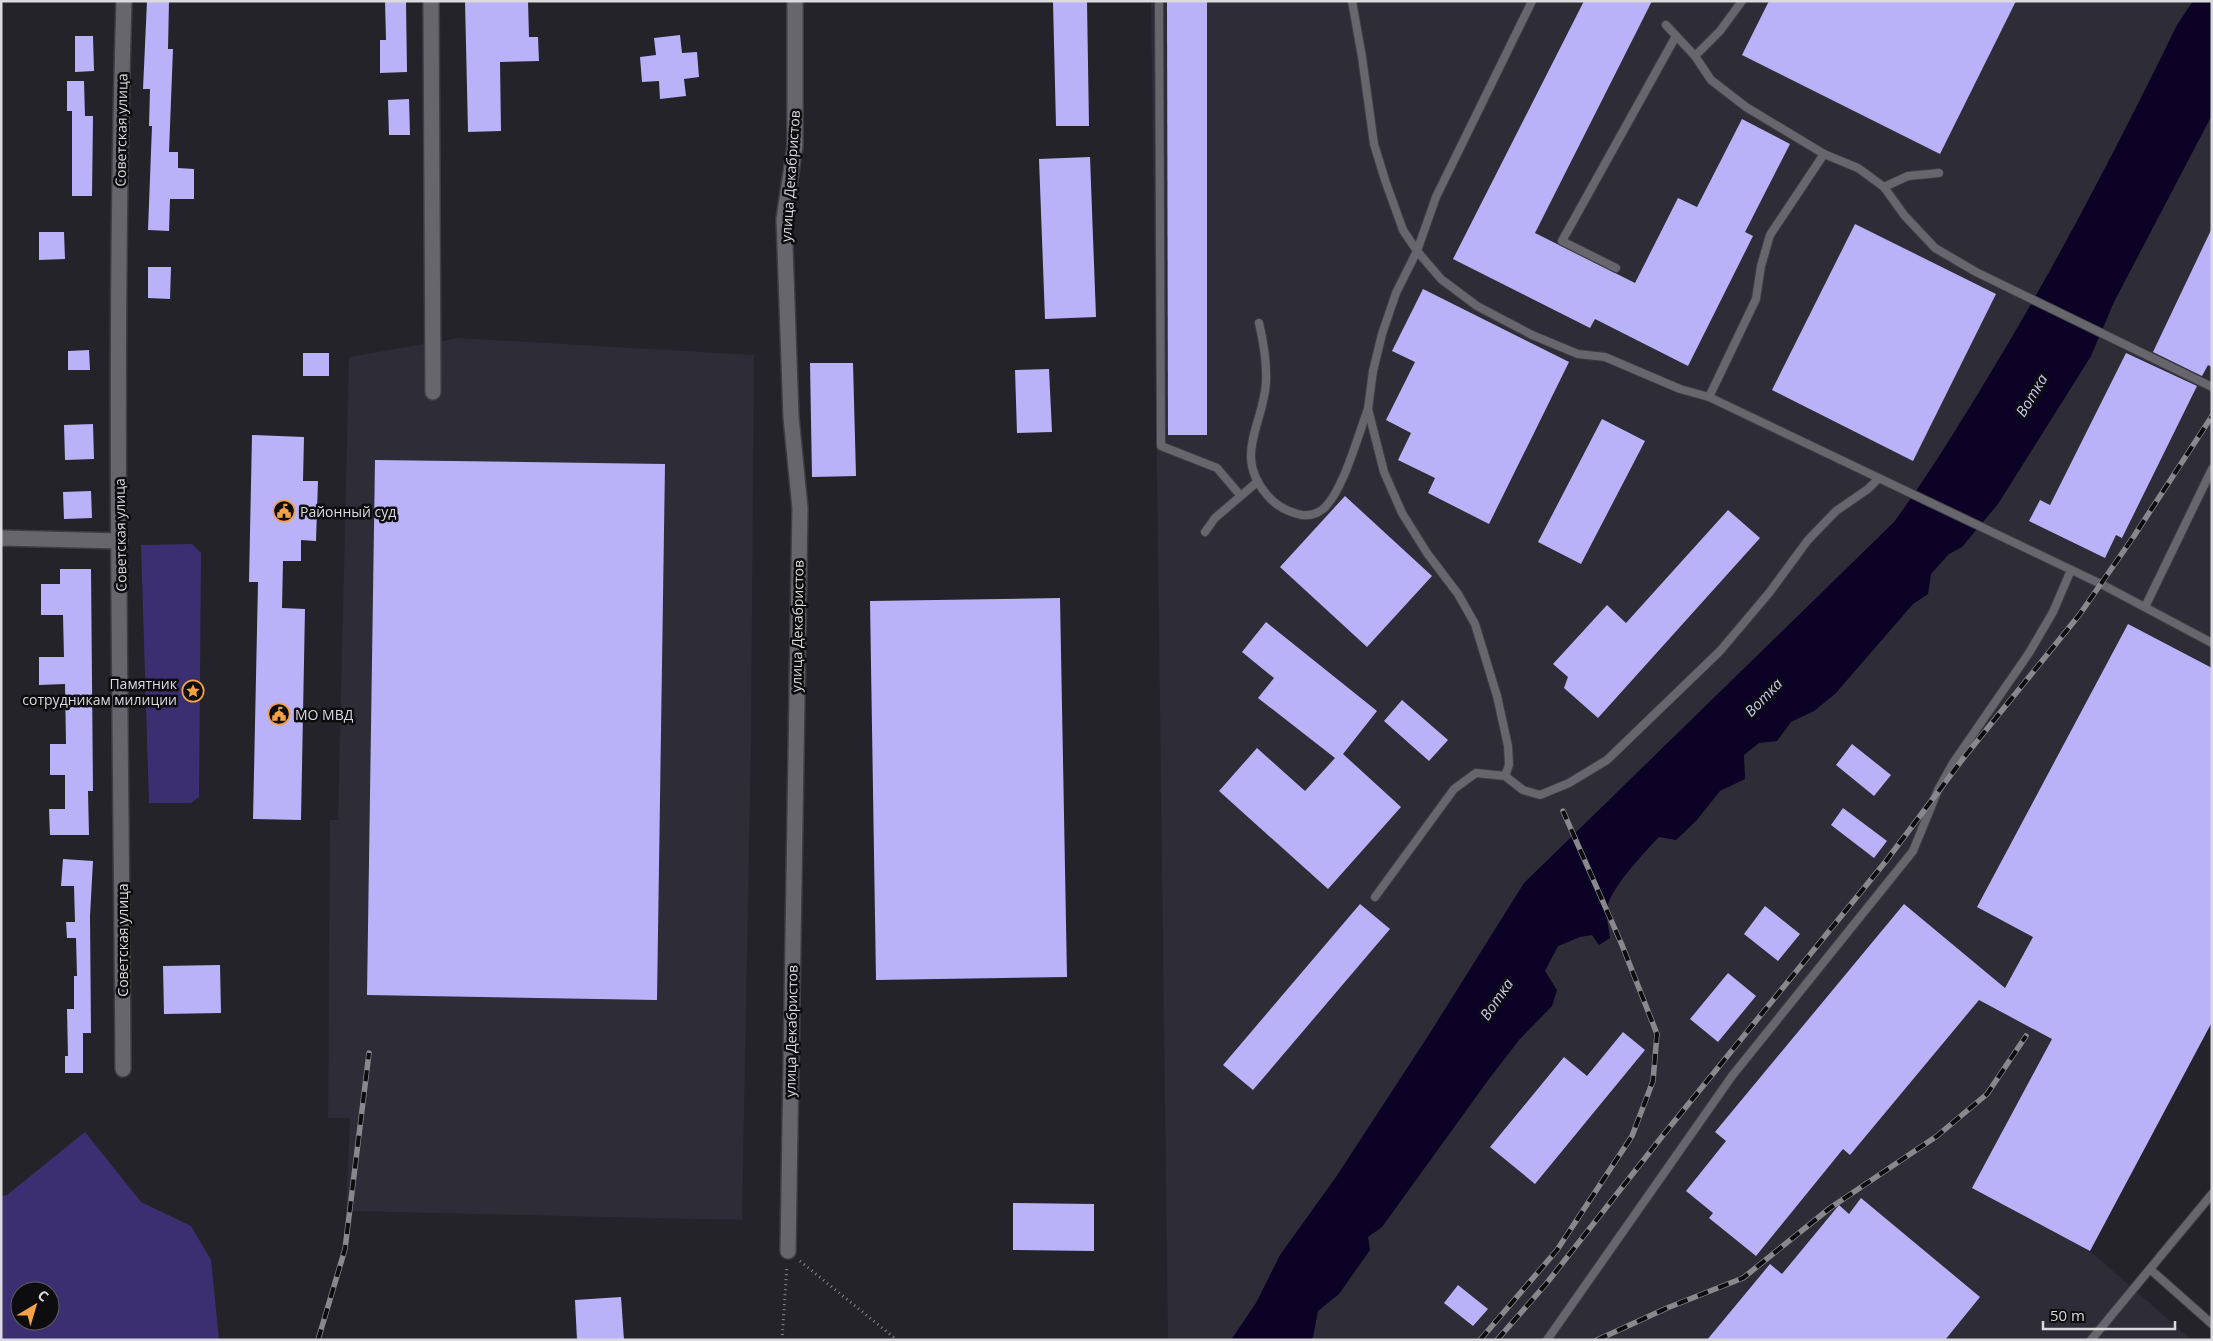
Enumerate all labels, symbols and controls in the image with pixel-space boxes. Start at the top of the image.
street label: Советская улица [111,73,131,187]
street label: улица Декабристов [776,109,804,243]
water label: Вотка [2011,370,2052,420]
street label: Советская улица [110,478,130,592]
public building icon: Районный суд [272,499,296,523]
place label: Районный суд [300,502,396,521]
street label: улица Декабристов [786,560,808,692]
water label: Вотка [1740,673,1787,721]
place label: Памятник сотрудникам милиции [22,674,178,709]
place icon: Памятник сотрудникам милиции [181,679,205,703]
public building icon: МО МВД [267,702,291,726]
place label: МО МВД [295,705,354,724]
street label: Советская улица [113,883,132,997]
street label: улица Декабристов [780,965,802,1097]
water label: Вотка [1475,974,1517,1024]
north arrow [10,1281,60,1331]
text: С [34,1285,53,1306]
scale bar [2043,1298,2176,1330]
text: 50 m [2050,1305,2085,1325]

